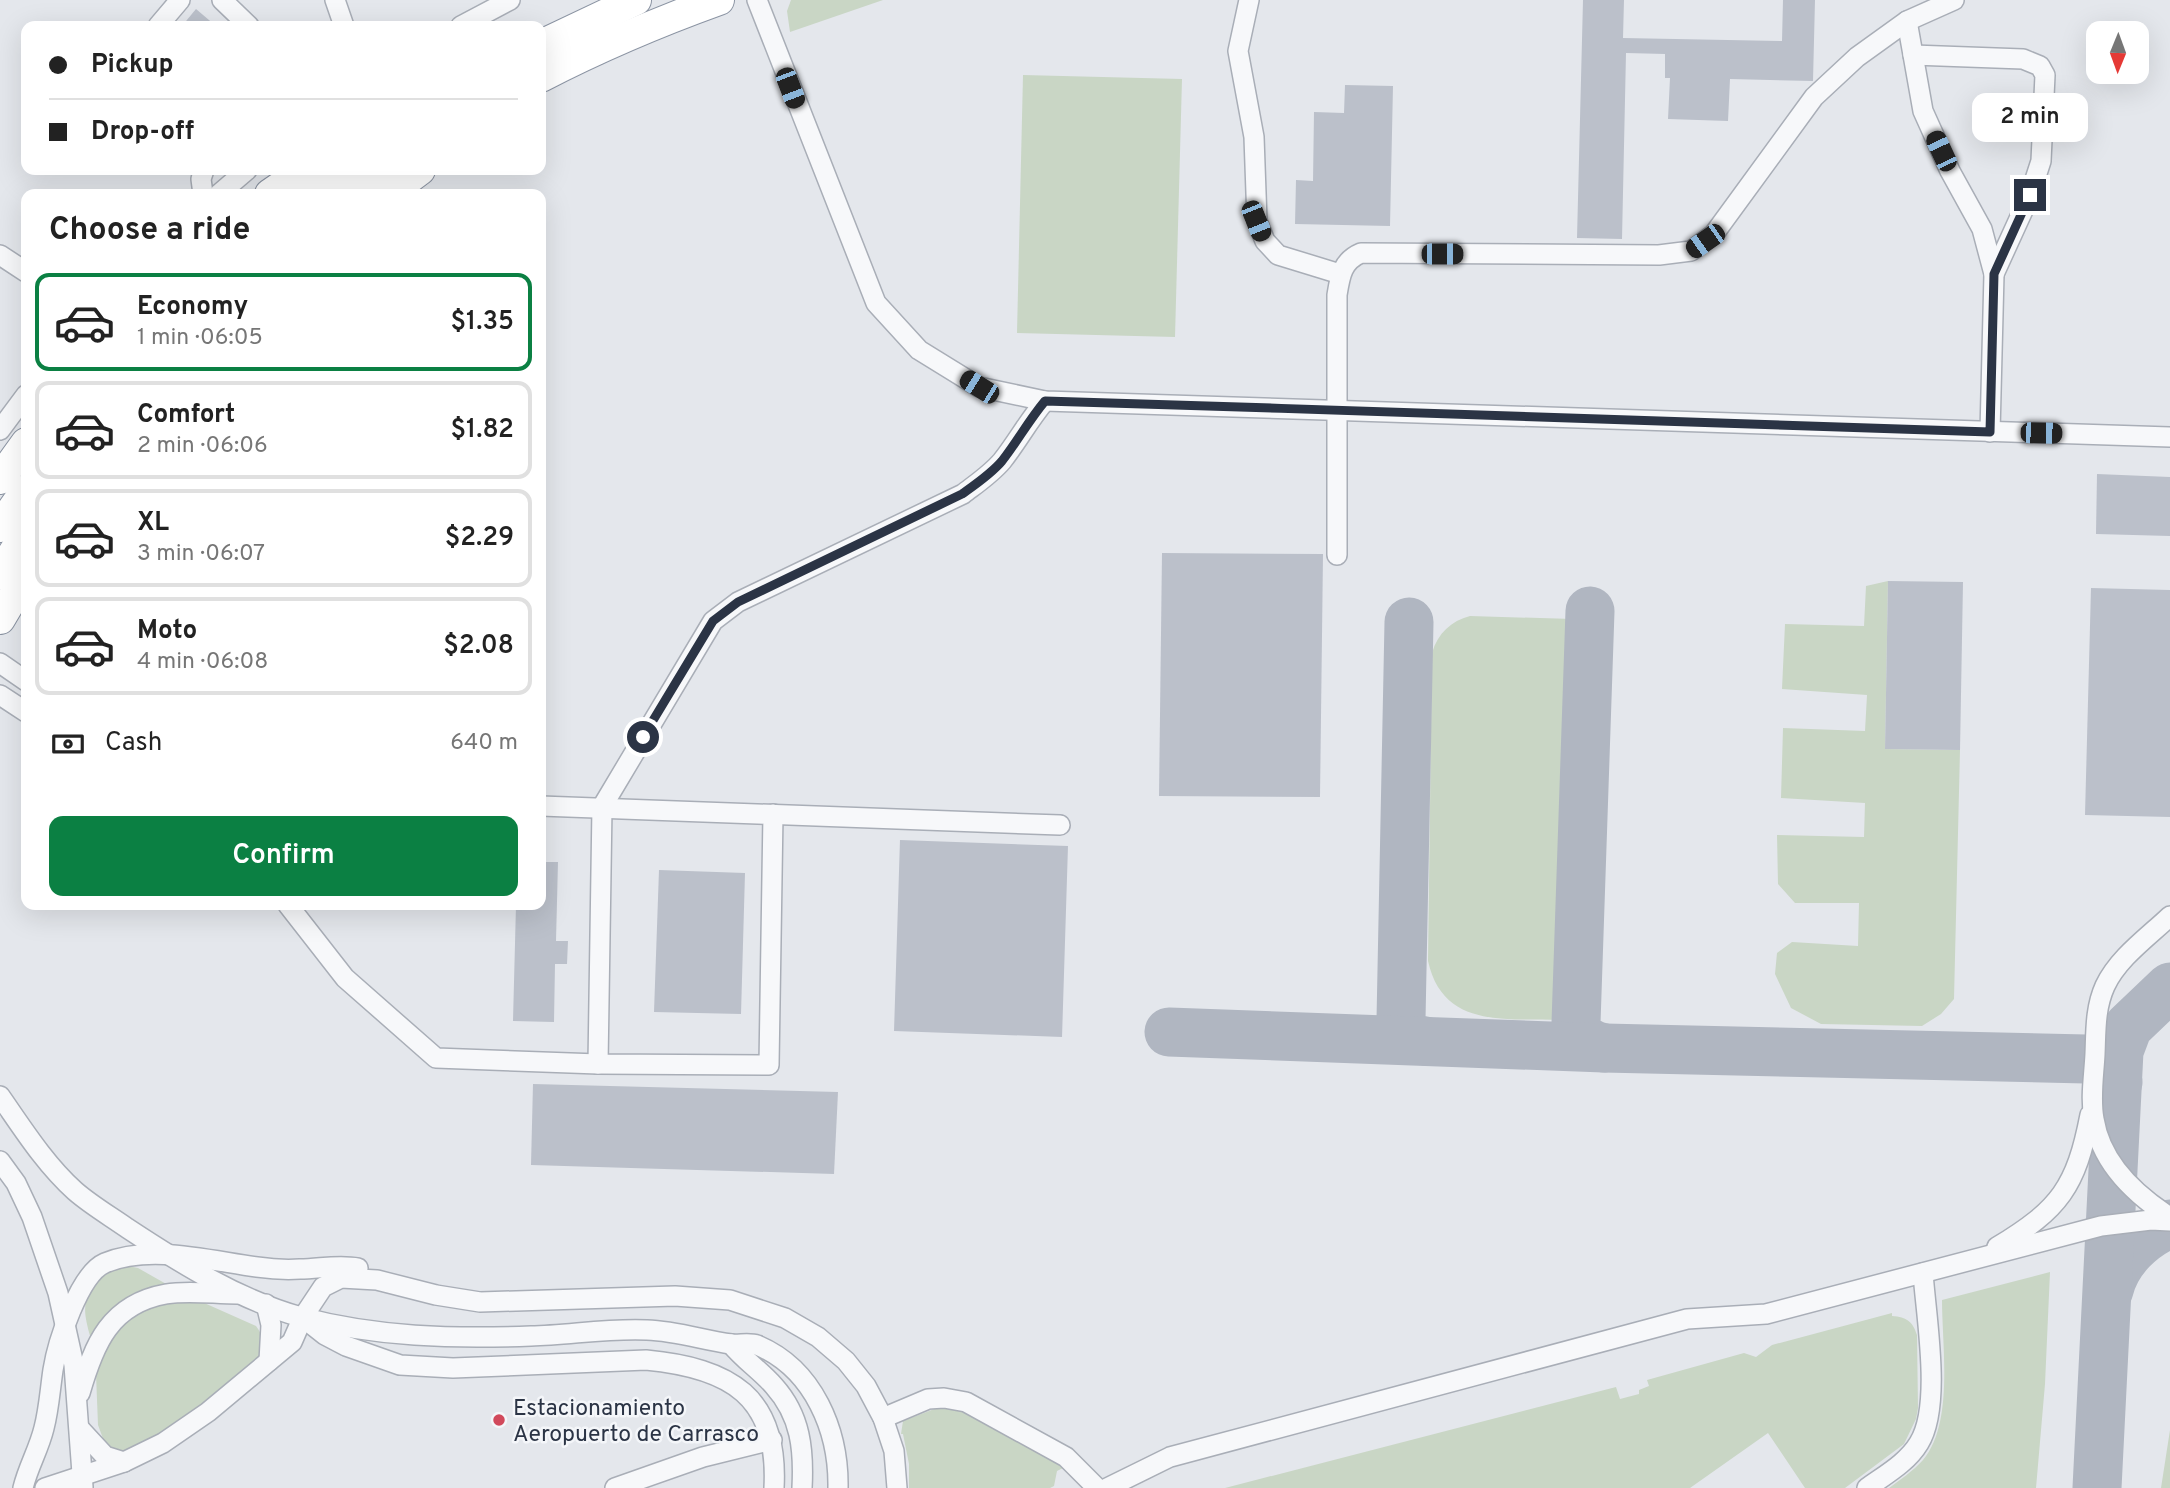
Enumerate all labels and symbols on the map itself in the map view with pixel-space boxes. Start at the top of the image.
north arrow [2086,21,2149,84]
car [773,65,808,111]
callout: 2 min [1972,94,2088,142]
car [1923,128,1960,174]
route end [2014,179,2046,211]
car [1239,198,1274,244]
car [1682,220,1729,262]
car [1422,244,1464,265]
car [956,367,1003,407]
car [2020,422,2063,444]
route start [627,721,659,753]
place label: Estacionamiento Aeropuerto de Carrasco [513,1395,759,1450]
marker: Estacionamiento Aeropuerto de Carrasco [491,1412,507,1428]

